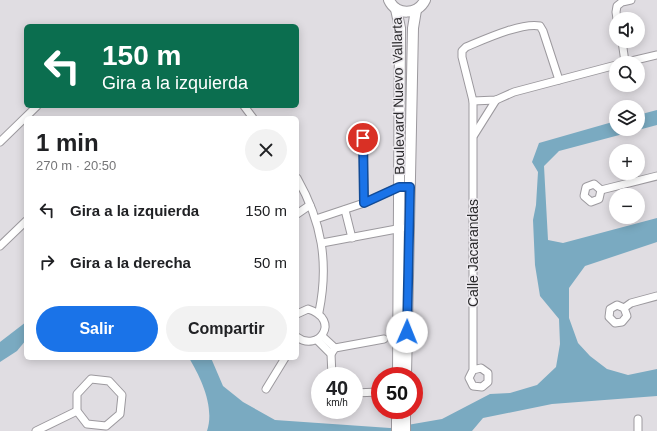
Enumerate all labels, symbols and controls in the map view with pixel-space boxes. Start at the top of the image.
map controls [609,12,645,224]
button: sound [609,12,645,48]
street label: Boulevard Nuevo Vallarta [389,17,407,175]
icon: left [36,40,88,92]
text: 150 m [102,40,181,71]
button: search [609,56,645,92]
text: Gira a la izquierda [102,73,248,93]
button: layers [609,100,645,136]
pin [346,121,380,155]
icon: arrive [352,127,374,149]
text: 1 min [36,129,99,156]
button: close [245,129,287,171]
button: + [609,144,645,180]
text: 270 m · 20:50 [36,158,116,173]
button: − [609,188,645,224]
icon: left [36,199,58,221]
street label: Calle Jacarandas [465,199,481,307]
text: Gira a la izquierda [70,202,199,219]
text: 150 m [245,202,287,219]
icon: right [36,251,58,273]
text: Gira a la derecha [70,254,191,271]
text: 50 m [254,254,287,271]
button: Salir [36,306,158,352]
button: Compartir [166,306,287,352]
position arrow [386,311,428,353]
speed limit sign: 50 [371,367,423,419]
text: 40 [326,377,348,399]
text: km/h [326,397,348,408]

